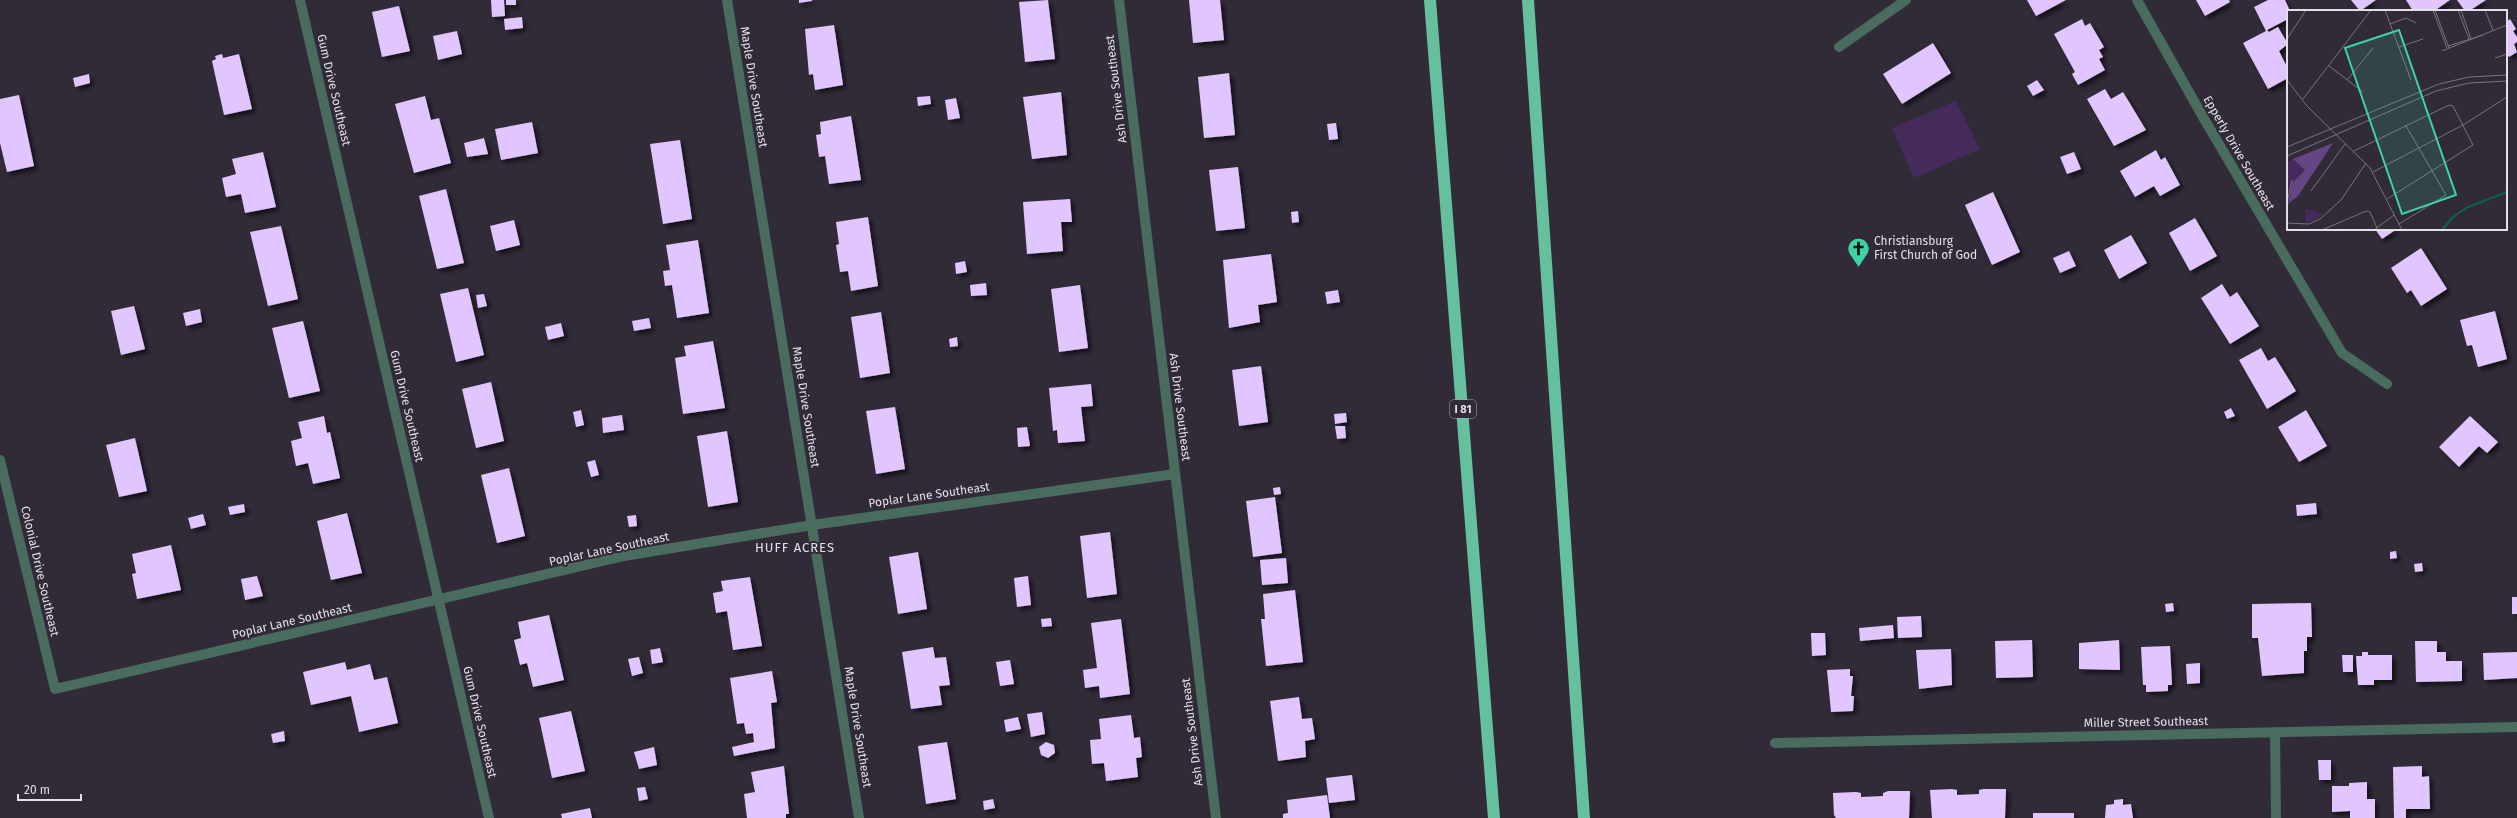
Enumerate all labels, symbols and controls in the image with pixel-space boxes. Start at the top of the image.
inset map [2287,10,2507,230]
street label: Maple Drive Southeast [738,26,771,149]
street label: Gum Drive Southeast [314,33,354,148]
street label: Ash Drive Southeast [1102,34,1130,144]
street label: Epperly Drive Southeast [2200,93,2278,213]
place label: Christiansburg First Church of God [1874,234,1977,262]
church icon: Christiansburg First Church of God [1845,235,1871,268]
street label: Maple Drive Southeast [790,346,823,469]
street label: Gum Drive Southeast [387,349,427,464]
street label: Ash Drive Southeast [1166,352,1194,462]
road number: I 81 [1450,400,1476,418]
street label: Poplar Lane Southeast [867,479,991,510]
street label: Colonial Drive Southeast [18,504,62,638]
street label: Poplar Lane Southeast [548,529,671,569]
district label: HUFF ACRES [755,540,835,555]
street label: Poplar Lane Southeast [231,600,354,642]
street label: Gum Drive Southeast [460,665,500,780]
street label: Maple Drive Southeast [842,666,875,789]
street label: Ash Drive Southeast [1178,677,1206,787]
street label: Miller Street Southeast [2084,714,2209,730]
scale bar [18,776,81,802]
text: 20 m [24,783,50,797]

